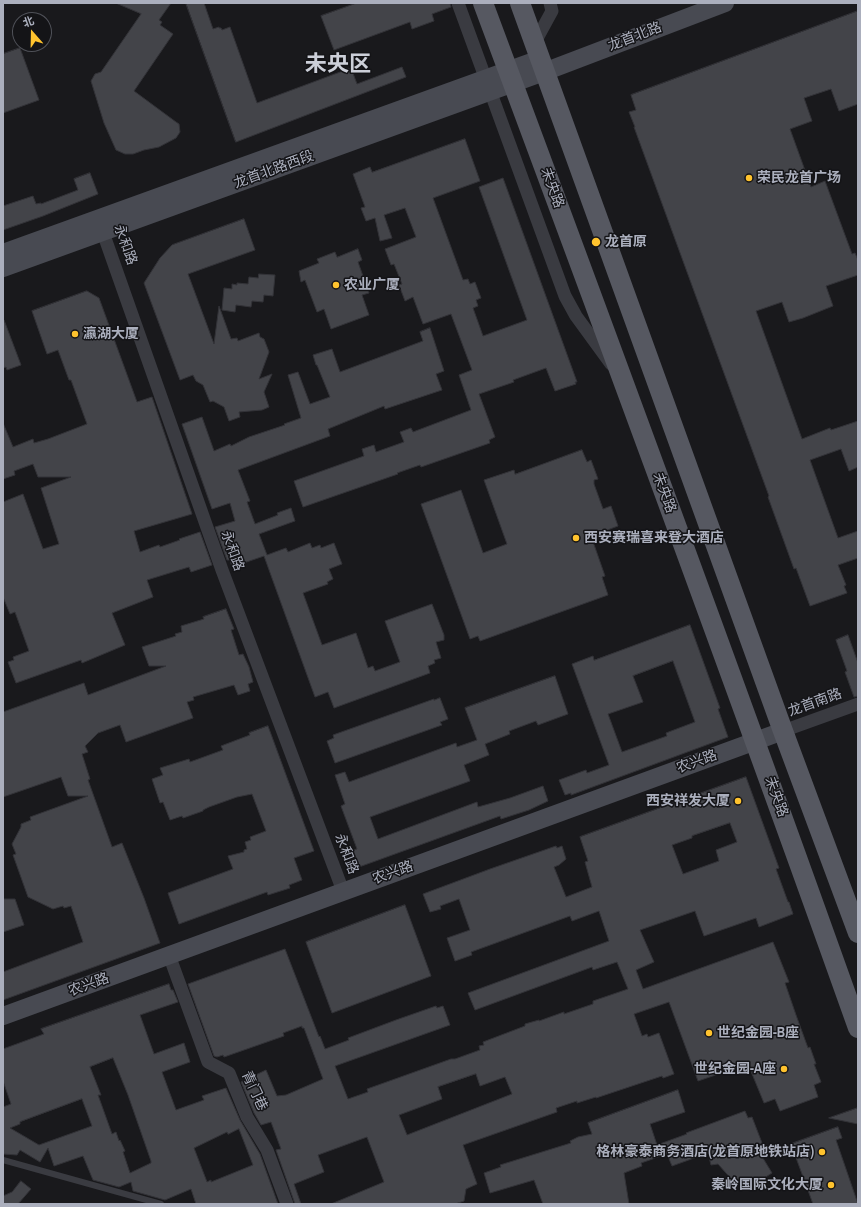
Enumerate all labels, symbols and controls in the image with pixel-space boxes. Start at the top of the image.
north arrow [12,12,52,52]
text: 北 [21,13,36,30]
street label: 龙首北路 [606,19,664,55]
district label: 未央区 [305,52,371,78]
street label: 龙首北路西段 [232,148,316,192]
street label: 未央路 [537,165,567,211]
place label: 荣民龙首广场 [757,170,841,186]
marker: 荣民龙首广场 [744,173,754,183]
street label: 永和路 [110,222,140,268]
place label: 龙首原 [605,234,647,250]
marker: 龙首原 [590,236,602,248]
place label: 农业广厦 [344,277,400,293]
marker: 农业广厦 [331,280,341,290]
place label: 瀛湖大厦 [83,326,139,342]
marker: 瀛湖大厦 [70,329,80,339]
street label: 未央路 [649,470,679,516]
street label: 永和路 [217,528,247,574]
place label: 西安赛瑞喜来登大酒店 [584,530,724,546]
marker: 西安赛瑞喜来登大酒店 [571,533,581,543]
street label: 龙首南路 [786,686,844,720]
street label: 农兴路 [674,747,720,777]
street label: 未央路 [761,774,791,820]
place label: 西安祥发大厦 [646,793,730,809]
marker: 西安祥发大厦 [733,796,743,806]
street label: 永和路 [331,831,361,877]
street label: 农兴路 [370,858,416,888]
street label: 农兴路 [66,970,112,1000]
place label: 世纪金园-B座 [717,1025,799,1041]
marker: 世纪金园-B座 [704,1028,714,1038]
place label: 世纪金园-A座 [694,1061,776,1077]
marker: 世纪金园-A座 [779,1064,789,1074]
street label: 青门巷 [238,1068,270,1114]
place label: 格林豪泰商务酒店(龙首原地铁站店) [596,1144,814,1160]
marker: 格林豪泰商务酒店(龙首原地铁站店) [817,1147,827,1157]
place label: 秦岭国际文化大厦 [711,1177,823,1193]
marker: 秦岭国际文化大厦 [826,1180,836,1190]

